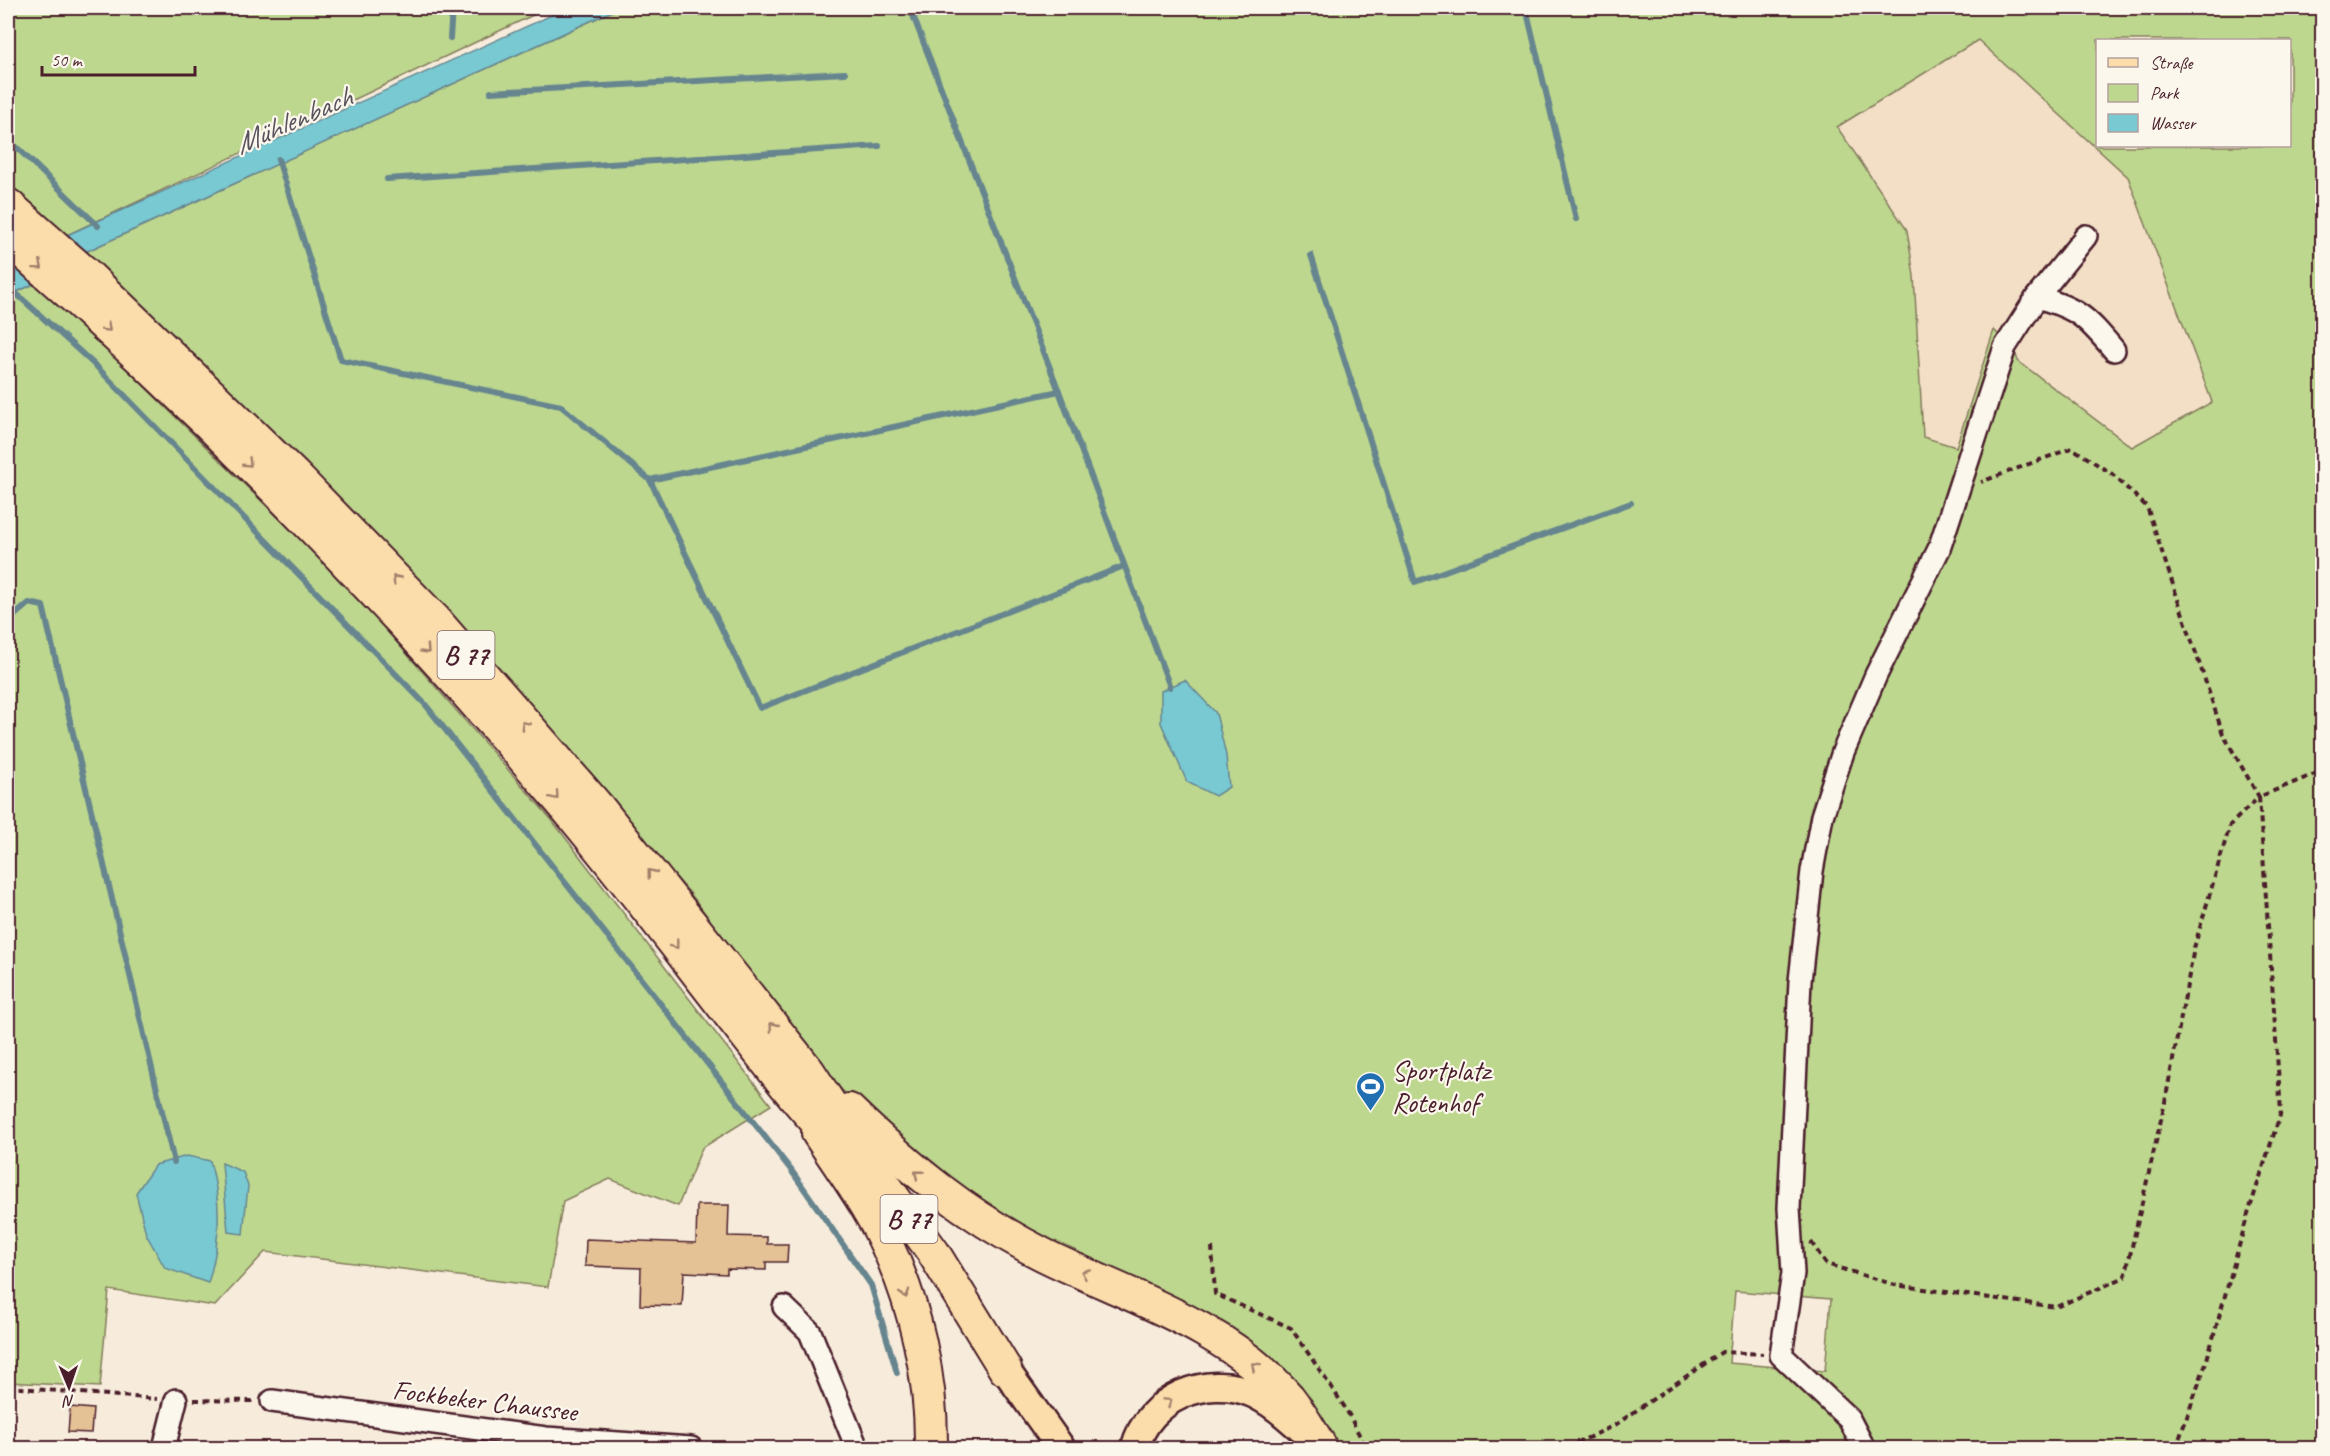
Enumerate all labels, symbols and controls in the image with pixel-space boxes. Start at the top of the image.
scale bar [42,39,195,77]
legend [2096,39,2291,147]
text: 50 m [51,49,84,71]
text: Straße [2150,52,2194,74]
water label: Mühlenbach [229,76,360,163]
text: Park [2150,82,2180,104]
text: Wasser [2150,112,2197,134]
one-way arrow [32,259,43,270]
one-way arrow [101,321,111,332]
one-way arrow [242,456,252,467]
one-way arrow [392,576,403,587]
road number: B 77 [438,631,494,679]
one-way arrow [419,643,430,654]
one-way arrow [521,721,532,732]
one-way arrow [548,789,559,800]
one-way arrow [647,869,658,880]
one-way arrow [667,938,678,949]
one-way arrow [769,1022,780,1033]
place label: Sportplatz Rotenhof [1392,1053,1493,1120]
sports icon: Sportplatz Rotenhof [1355,1070,1387,1112]
one-way arrow [914,1171,925,1182]
road number: B 77 [880,1195,938,1243]
one-way arrow [1081,1268,1092,1280]
one-way arrow [898,1288,910,1299]
north arrow [39,1357,99,1417]
one-way arrow [1252,1362,1262,1373]
street label: Fockbeker Chaussee [391,1372,581,1429]
text: N [61,1391,75,1411]
one-way arrow [1161,1398,1172,1409]

